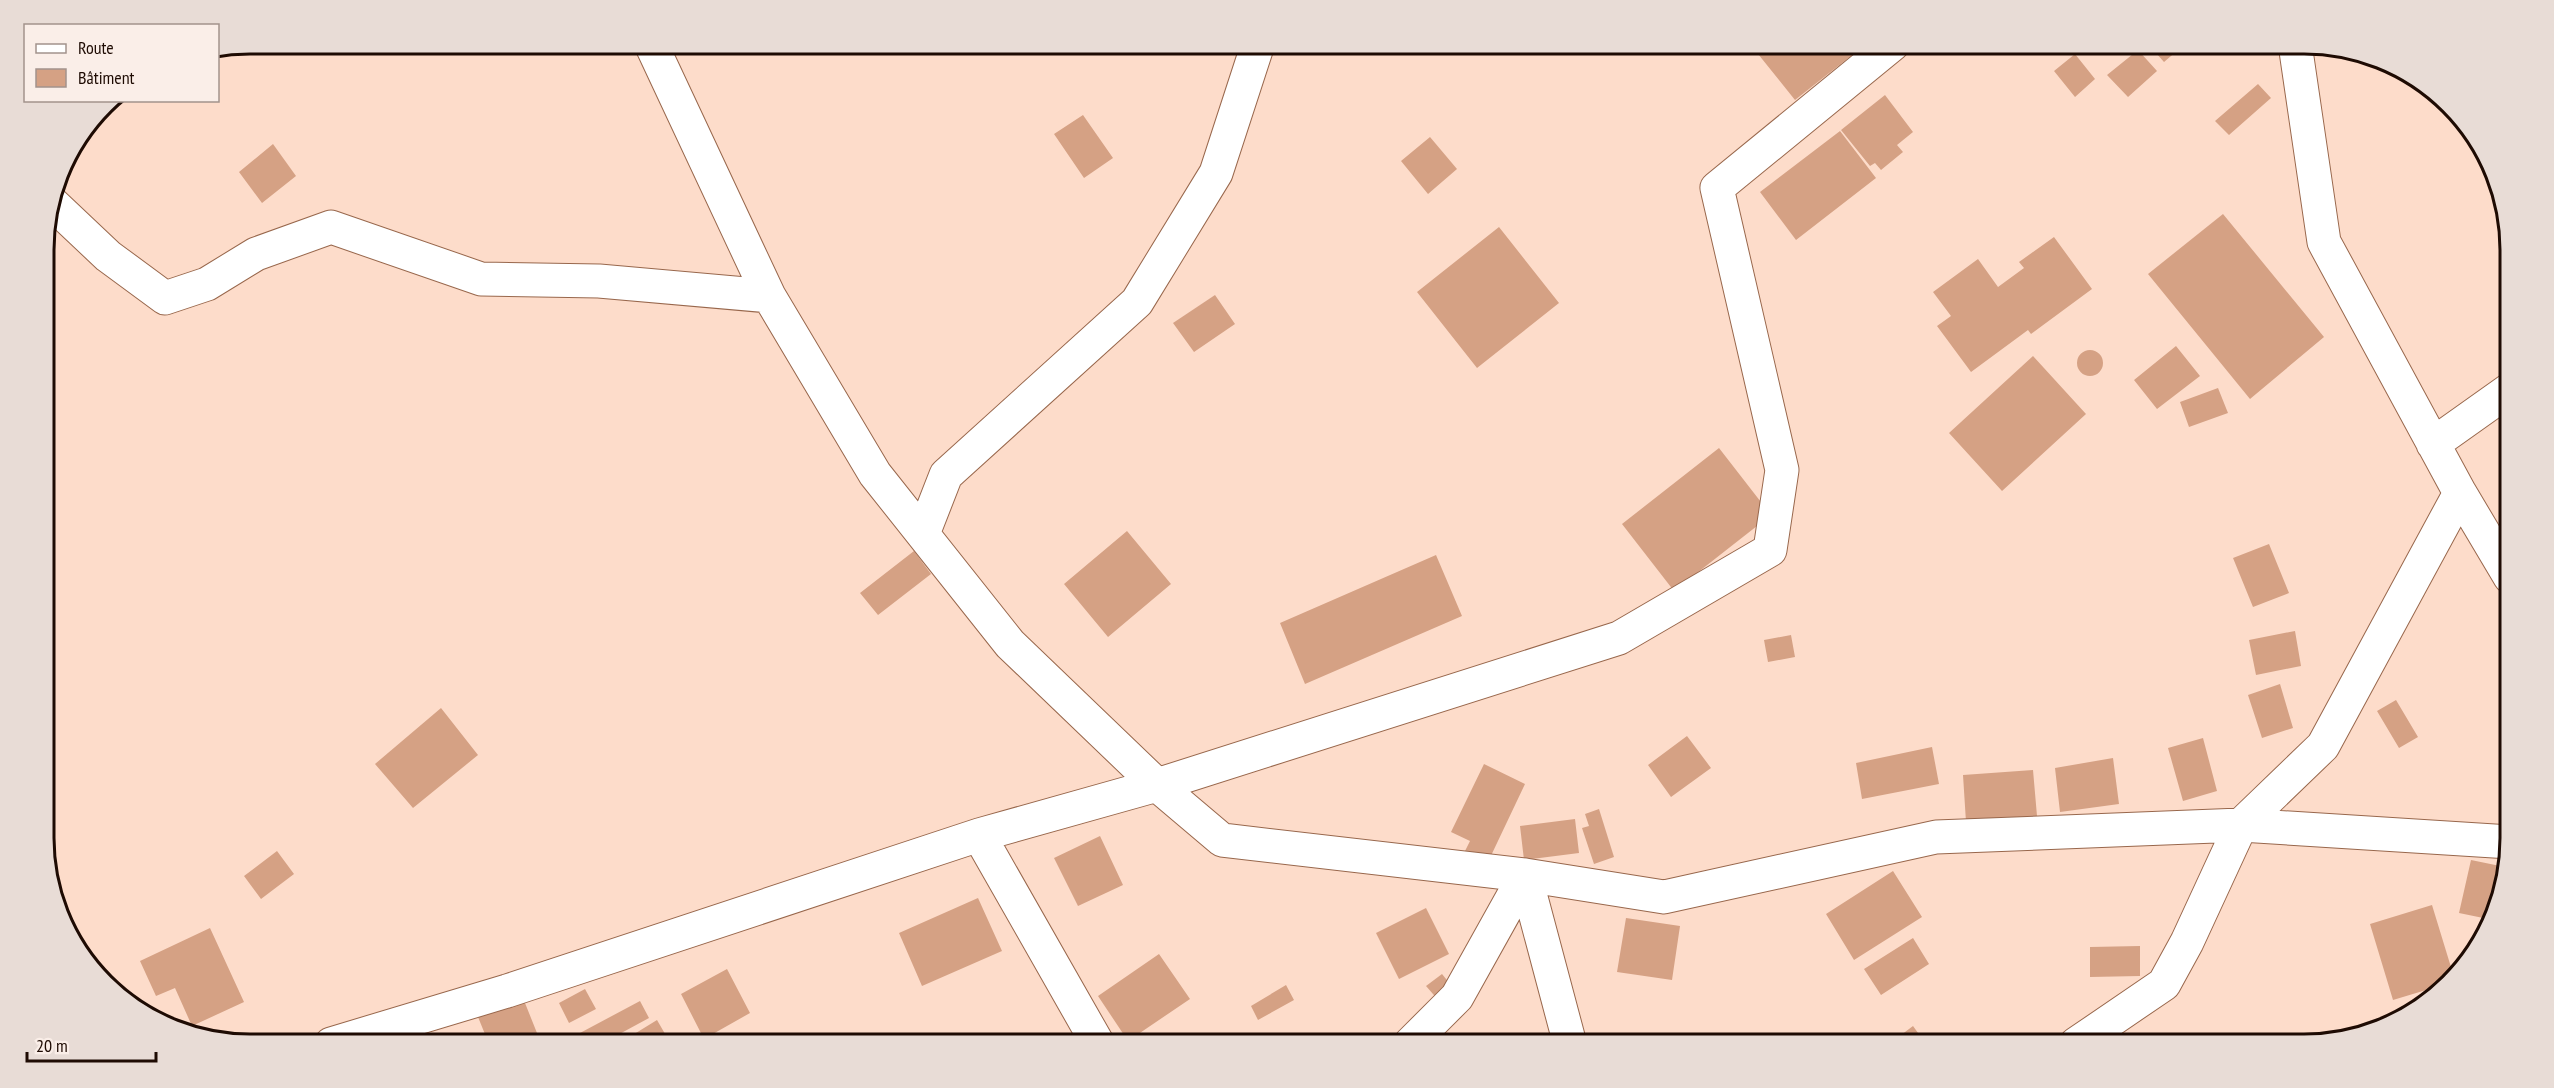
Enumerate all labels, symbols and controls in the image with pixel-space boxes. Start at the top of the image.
legend [24,24,219,102]
text: Route [78,36,114,59]
text: Bâtiment [78,66,135,89]
scale bar [27,1025,156,1063]
text: 20 m [36,1034,68,1057]

